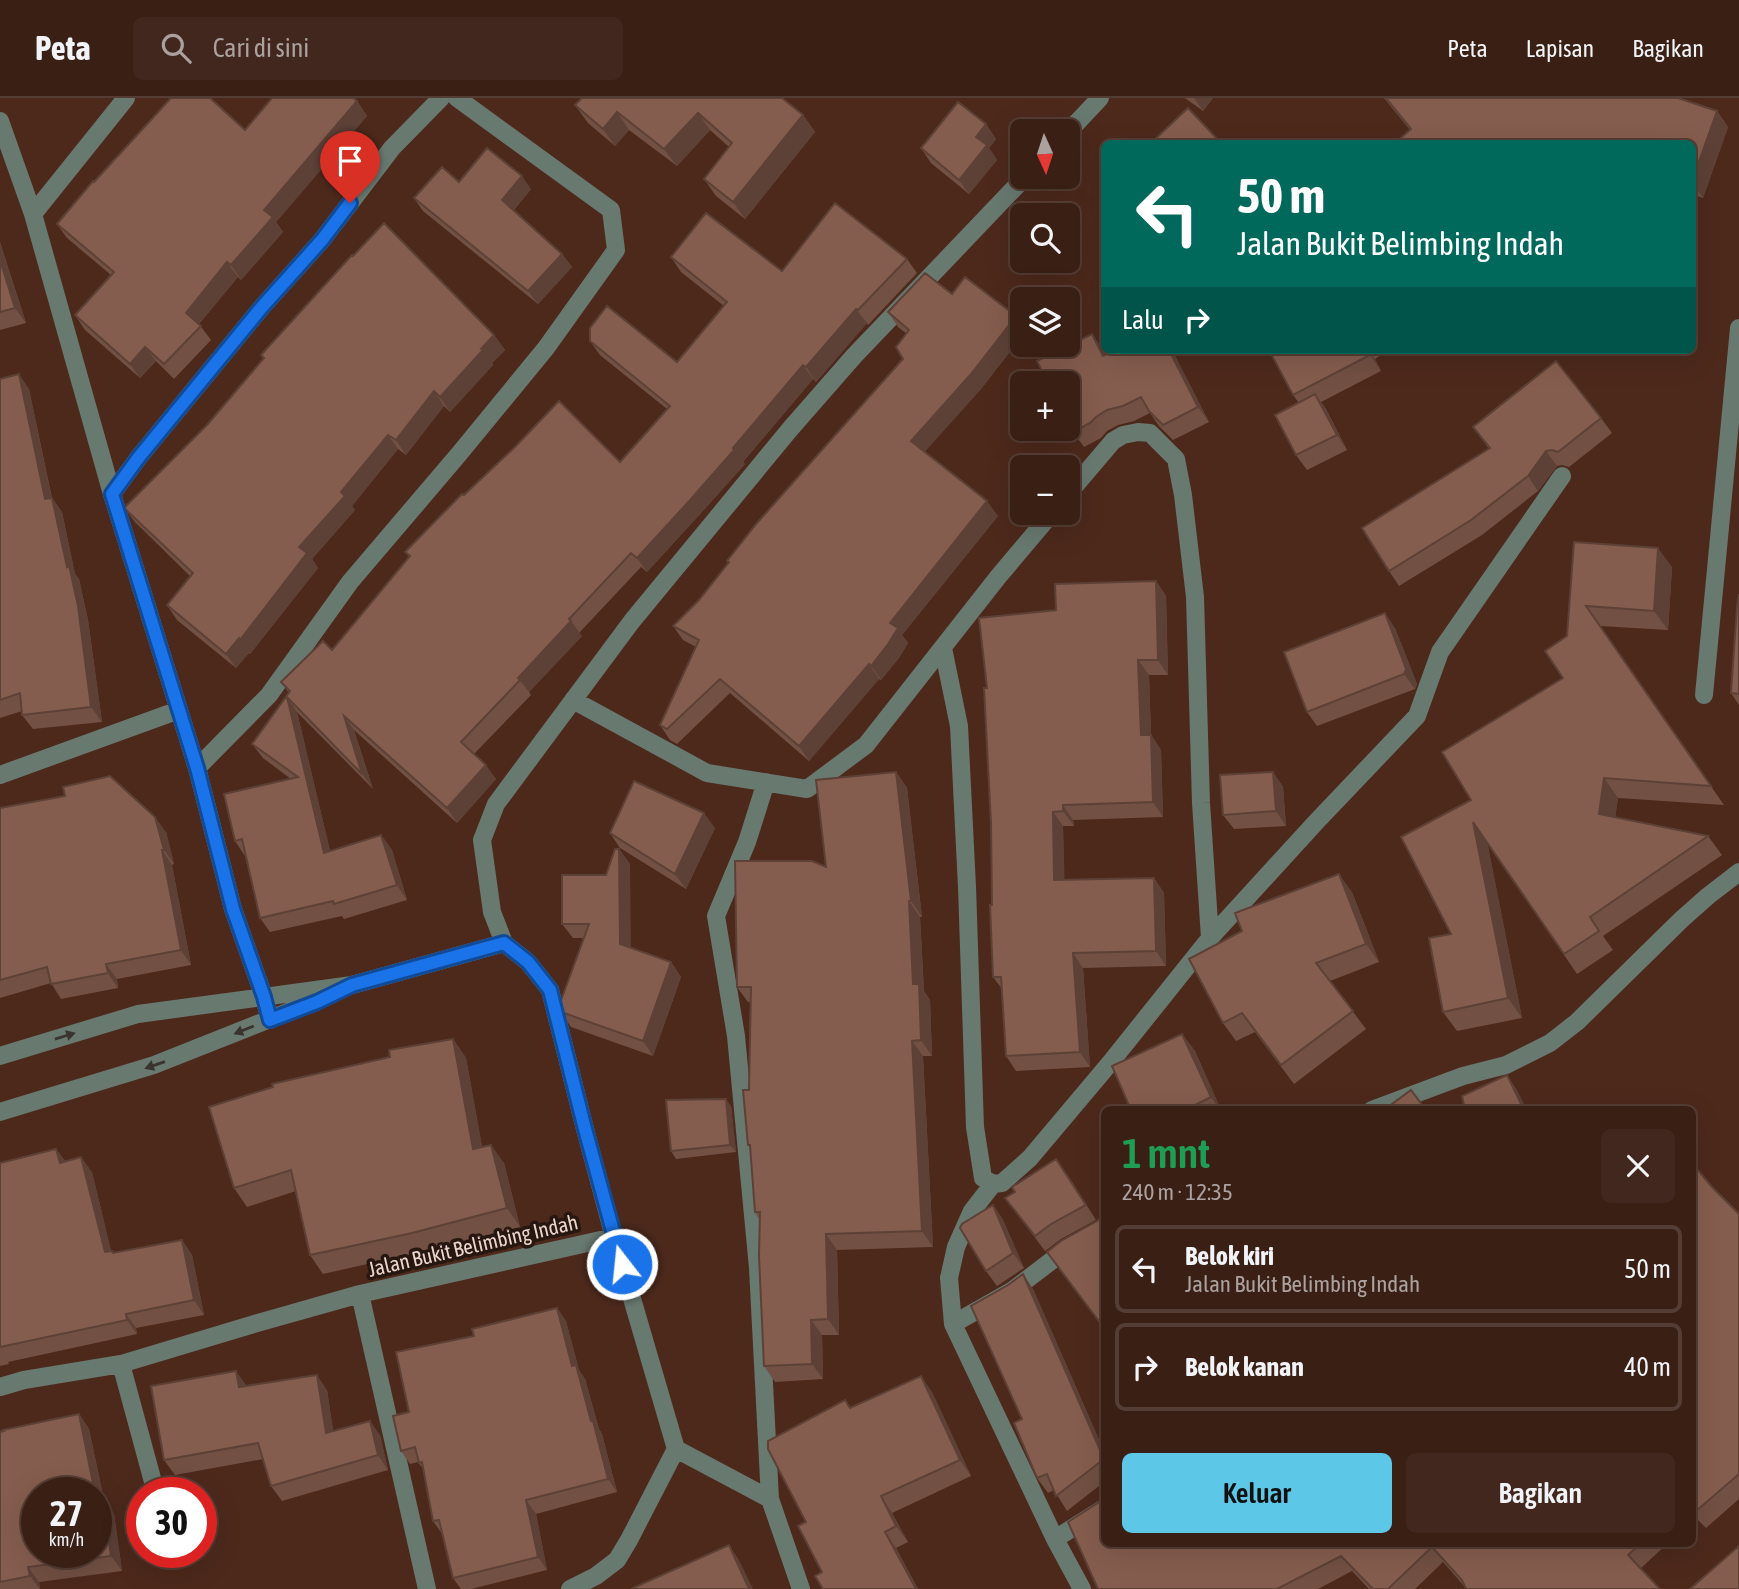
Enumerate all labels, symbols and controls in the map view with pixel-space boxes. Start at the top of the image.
search box [133,17,623,80]
text: Peta [35,29,91,67]
icon: search [157,29,195,67]
text: Cari di sini [213,33,309,63]
text: Peta [1447,35,1488,62]
text: Lapisan [1526,35,1594,62]
text: Bagikan [1632,35,1704,62]
north arrow [1010,119,1080,189]
map controls [1010,119,1080,525]
pin [320,131,380,203]
icon: arrive [331,142,369,180]
text: 50 m [1237,167,1325,223]
icon: left [1122,168,1213,259]
button: search [1010,203,1080,273]
text: Jalan Bukit Belimbing Indah [1237,225,1564,262]
button: layers [1010,287,1080,357]
icon: right [1178,301,1216,339]
text: Lalu [1122,305,1164,335]
button: + [1010,371,1080,441]
button: − [1010,455,1080,525]
one-way arrow [233,1024,254,1035]
one-way arrow [55,1031,76,1041]
one-way arrow [144,1060,165,1071]
text: 1 mnt [1122,1129,1210,1177]
button: close [1601,1129,1675,1203]
text: 240 m · 12:35 [1122,1179,1233,1205]
street label: Jalan Bukit Belimbing Indah [365,1209,580,1281]
position arrow [585,1227,659,1301]
text: Belok kiri [1185,1241,1274,1271]
icon: left [1126,1250,1164,1288]
text: 50 m [1624,1254,1671,1284]
text: Jalan Bukit Belimbing Indah [1185,1271,1420,1297]
icon: right [1126,1348,1164,1386]
text: Belok kanan [1185,1352,1304,1382]
text: 40 m [1624,1352,1671,1382]
button: Keluar [1122,1453,1392,1533]
button: Bagikan [1406,1453,1675,1533]
speed limit sign: 30 [126,1477,217,1568]
text: 27 [50,1493,83,1533]
text: km/h [49,1529,84,1550]

